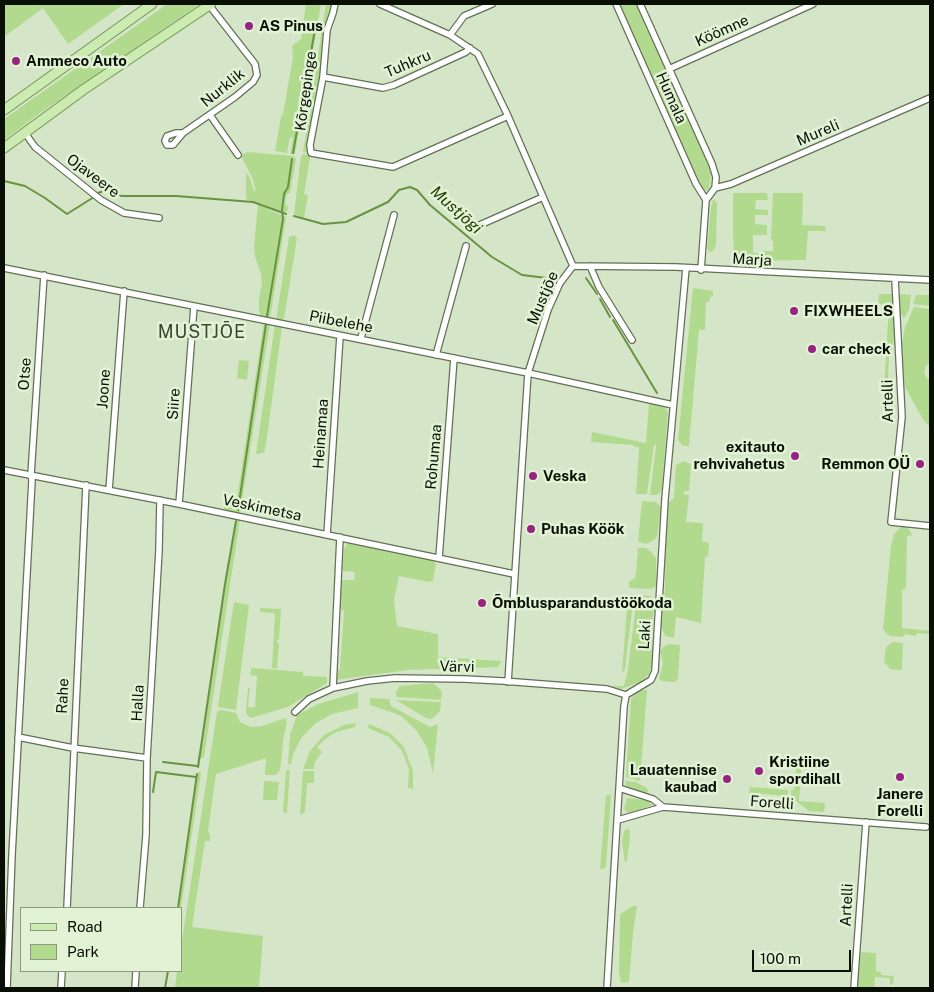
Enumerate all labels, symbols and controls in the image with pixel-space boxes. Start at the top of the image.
street label: Köömne [692,11,752,51]
place label: AS Pinus [259,17,323,35]
marker: AS Pinus [243,20,255,32]
street label: Tuhkru [382,46,434,82]
street label: Kõrgepinge [291,50,321,132]
place label: Ammeco Auto [26,52,127,70]
marker: Ammeco Auto [10,55,22,67]
street label: Nurklik [197,65,249,111]
street label: Humala [652,70,690,126]
street label: Mureli [794,116,842,150]
street label: Ojaveere [63,150,123,202]
water label: Mustjõgi [426,182,486,238]
street label: Marja [732,250,772,270]
street label: Mustjõe [524,269,562,327]
place label: FIXWHEELS [804,302,893,320]
marker: FIXWHEELS [788,305,800,317]
street label: Piibelehe [308,307,374,337]
district label: MUSTJÕE [157,321,247,343]
place label: car check [822,340,891,358]
marker: car check [806,343,818,355]
street label: Otse [15,357,35,391]
street label: Joone [94,368,114,410]
street label: Artelli [879,379,897,423]
street label: Siire [164,387,184,421]
street label: Heinamaa [310,398,332,470]
street label: Rohumaa [422,424,446,490]
place label: exitauto rehvivahetus [693,438,785,473]
marker: exitauto rehvivahetus [789,450,801,462]
place label: Remmon OÜ [821,455,910,473]
marker: Remmon OÜ [914,458,926,470]
place label: Veska [543,467,586,485]
marker: Veska [527,470,539,482]
street label: Veskimetsa [221,491,303,525]
place label: Puhas Köök [541,520,625,538]
marker: Puhas Köök [525,523,537,535]
place label: Õmblusparandustöökoda [492,594,672,612]
marker: Õmblusparandustöökoda [476,597,488,609]
street label: Laki [635,620,655,650]
street label: Värvi [439,658,475,676]
street label: Rahe [53,678,73,714]
street label: Halla [128,684,148,722]
place label: Kristiine spordihall [769,753,841,788]
place label: Lauatennise kaubad [630,761,717,796]
marker: Kristiine spordihall [753,765,765,777]
marker: Janere Forelli [894,771,906,783]
marker: Lauatennise kaubad [721,773,733,785]
place label: Janere Forelli [877,785,923,820]
street label: Forelli [749,792,795,814]
street label: Artelli [837,883,857,927]
legend [20,907,182,972]
text: Road [67,918,103,935]
scale bar [754,940,853,972]
text: Park [67,943,99,960]
text: 100 m [760,950,801,967]

